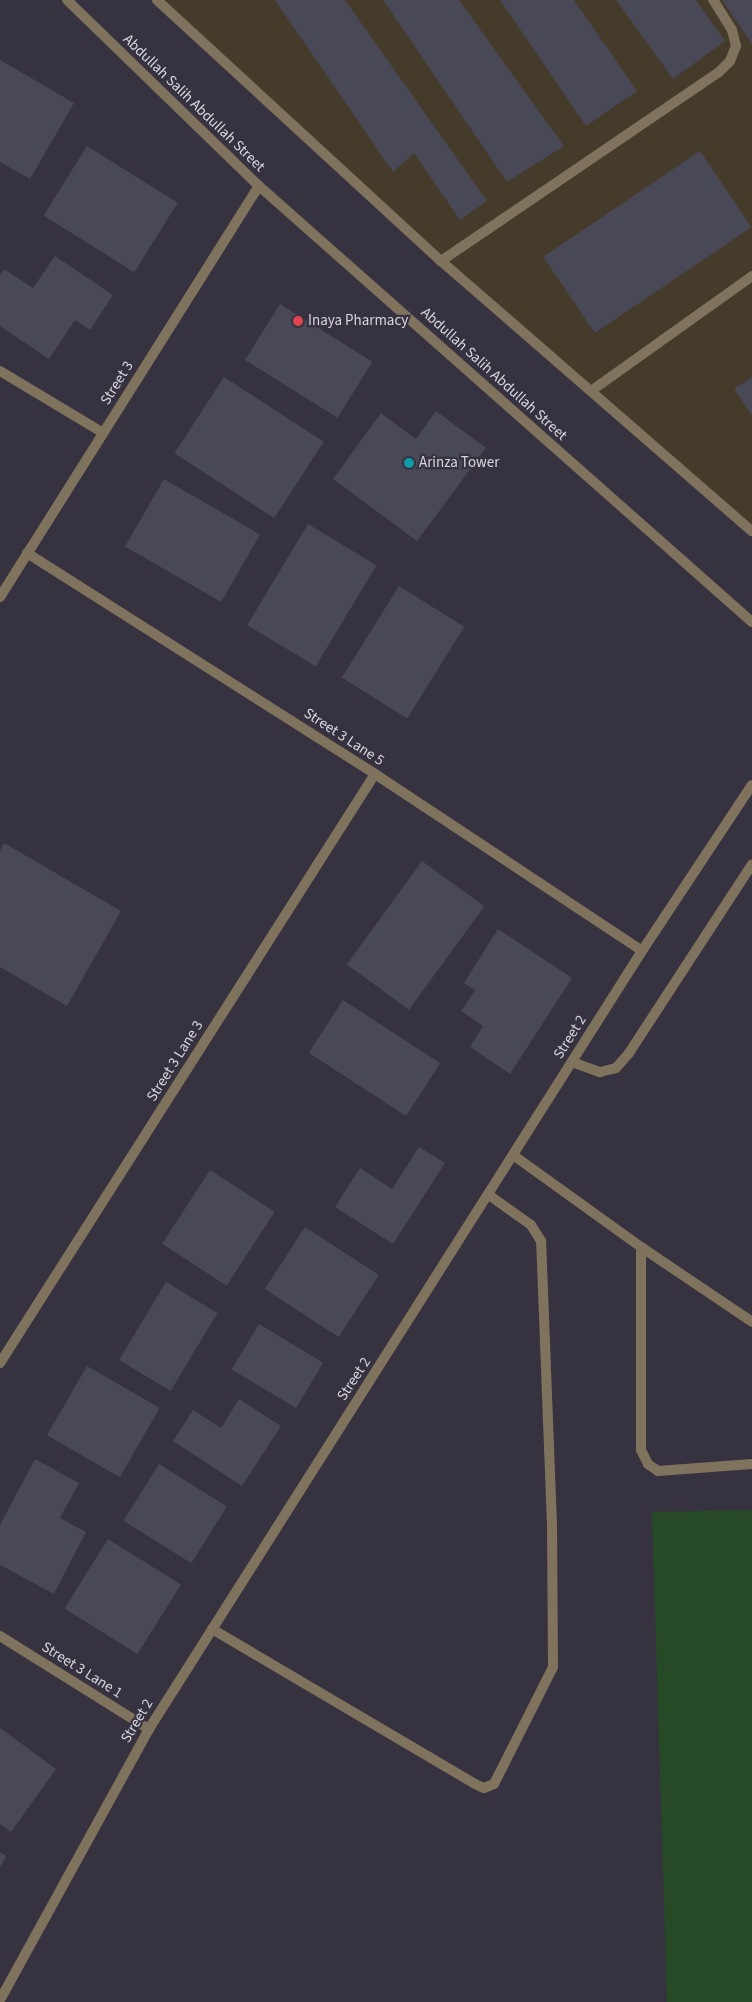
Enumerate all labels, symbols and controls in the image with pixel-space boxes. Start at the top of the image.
street label: Abdullah Salih Abdullah Street [119,30,269,176]
street label: Abdullah Salih Abdullah Street [417,304,571,444]
place label: Inaya Pharmacy [308,312,408,330]
marker: Inaya Pharmacy [292,315,304,327]
street label: Street 3 [97,358,137,408]
place label: Arinza Tower [419,454,499,472]
marker: Arinza Tower [403,457,415,469]
street label: Street 3 Lane 5 [301,704,387,770]
street label: Street 2 [550,1012,590,1062]
street label: Street 3 Lane 3 [143,1017,207,1105]
street label: Street 2 [333,1354,375,1404]
street label: Street 3 Lane 1 [38,1638,126,1702]
street label: Street 2 [117,1696,157,1746]

